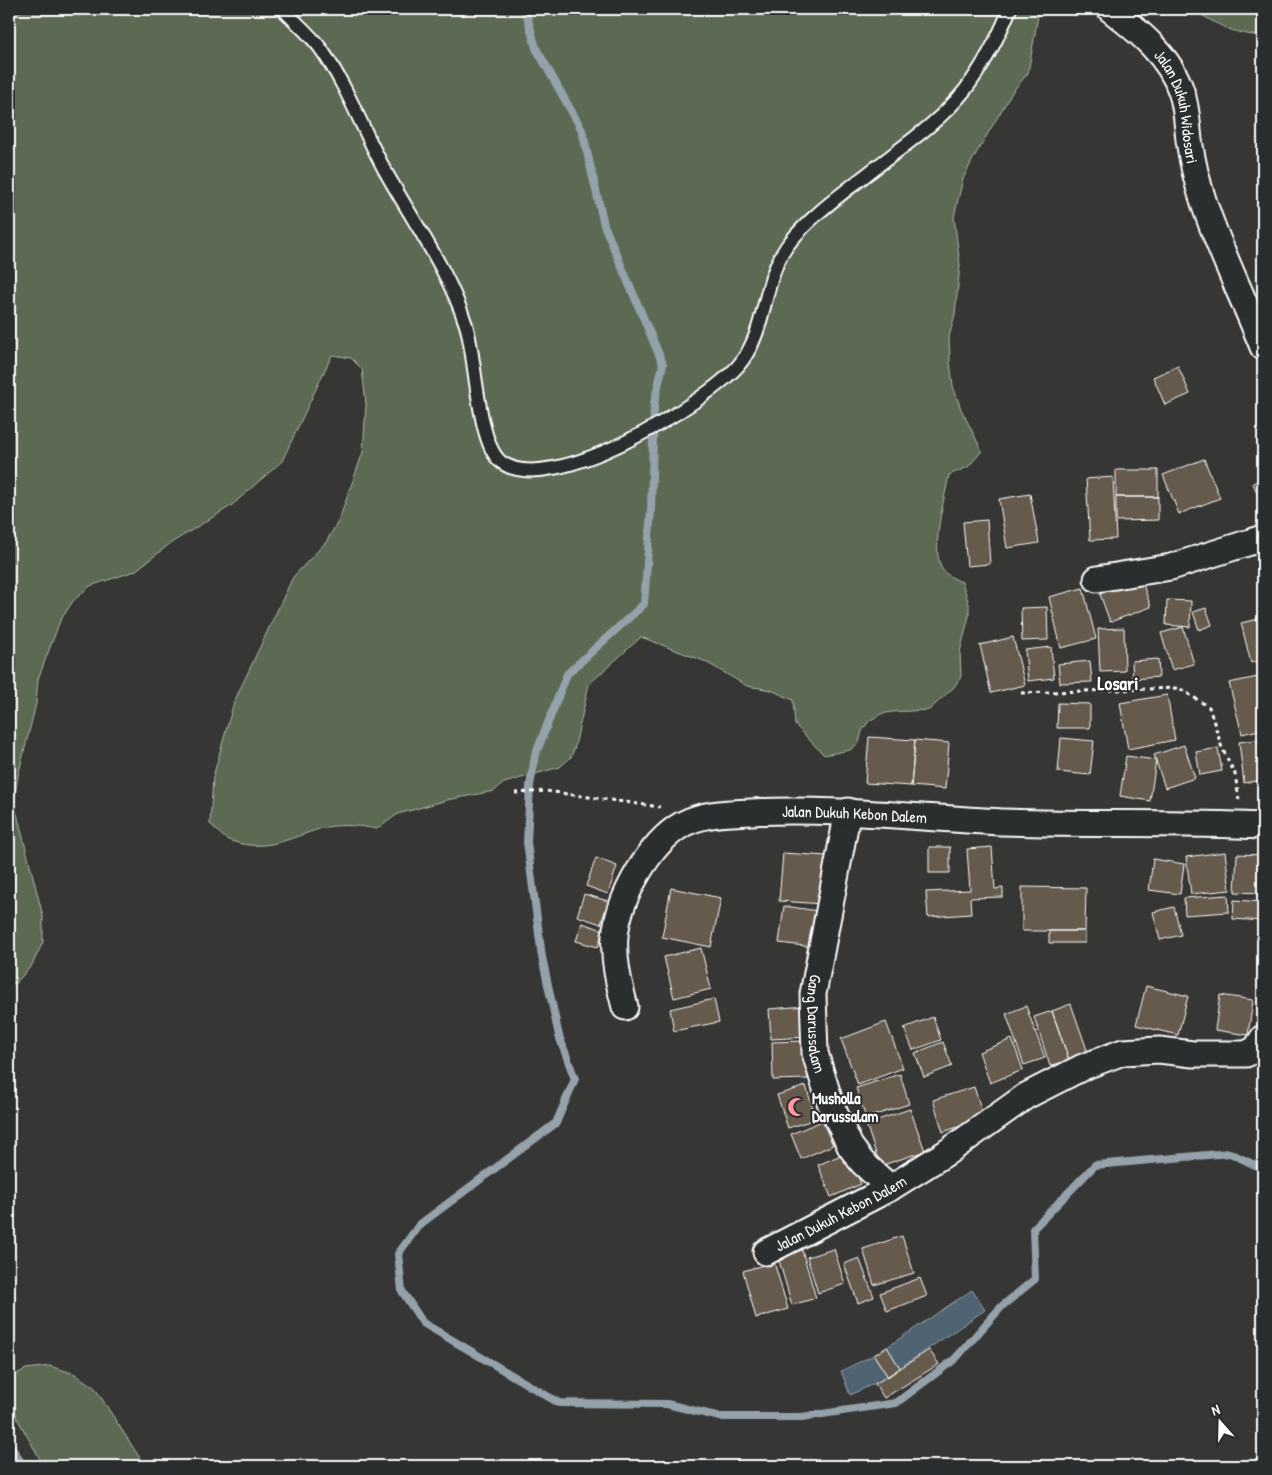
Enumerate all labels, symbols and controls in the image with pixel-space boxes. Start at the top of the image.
street label: Jalan Dukuh Widosari [1149,45,1204,166]
district label: Losari [1097,670,1139,696]
street label: Jalan Dukuh Kebon Dalem [782,800,928,828]
street label: Gang Darussalam [802,973,831,1075]
place label: Musholla Darussalam [812,1087,879,1127]
mosque icon: Musholla Darussalam [786,1096,808,1118]
street label: Jalan Dukuh Kebon Dalem [771,1170,910,1257]
north arrow [1194,1398,1244,1448]
text: N [1209,1399,1223,1420]

